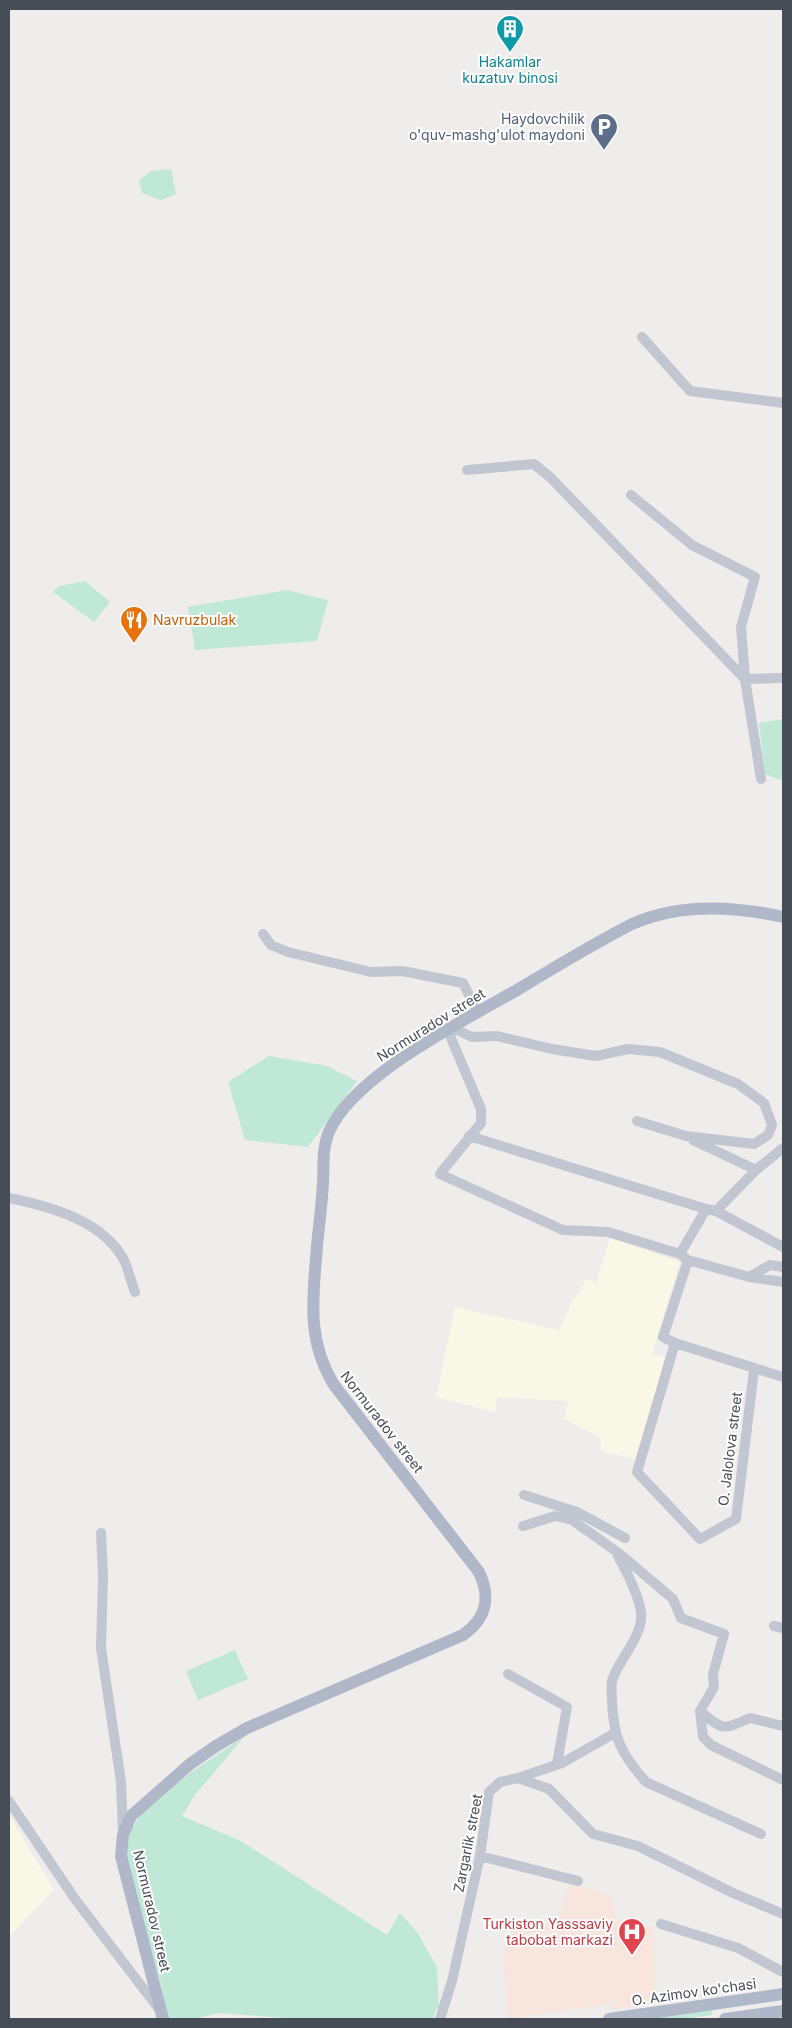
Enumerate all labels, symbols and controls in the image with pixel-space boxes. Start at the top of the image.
building icon: Hakamlar kuzatuv binosi [495,14,525,53]
place label: Hakamlar kuzatuv binosi [462,53,558,86]
place label: Haydovchilik o'quv-mashg'ulot maydoni [409,110,585,143]
parking icon: Haydovchilik o'quv-mashg'ulot maydoni [589,112,619,151]
restaurant icon: Navruzbulak [119,605,149,644]
place label: Navruzbulak [153,611,236,628]
street label: Normuradov street [373,984,488,1065]
street label: Normuradov street [337,1367,428,1476]
street label: O. Jalolova street [714,1391,745,1507]
street label: Zargarlik street [450,1792,485,1894]
street label: Normuradov street [130,1848,175,1974]
place label: Turkiston Yasssaviy tabobat markazi [482,1915,613,1948]
hospital icon: Turkiston Yasssaviy tabobat markazi [617,1917,647,1956]
street label: O. Azimov ko'chasi [631,1974,757,2009]

